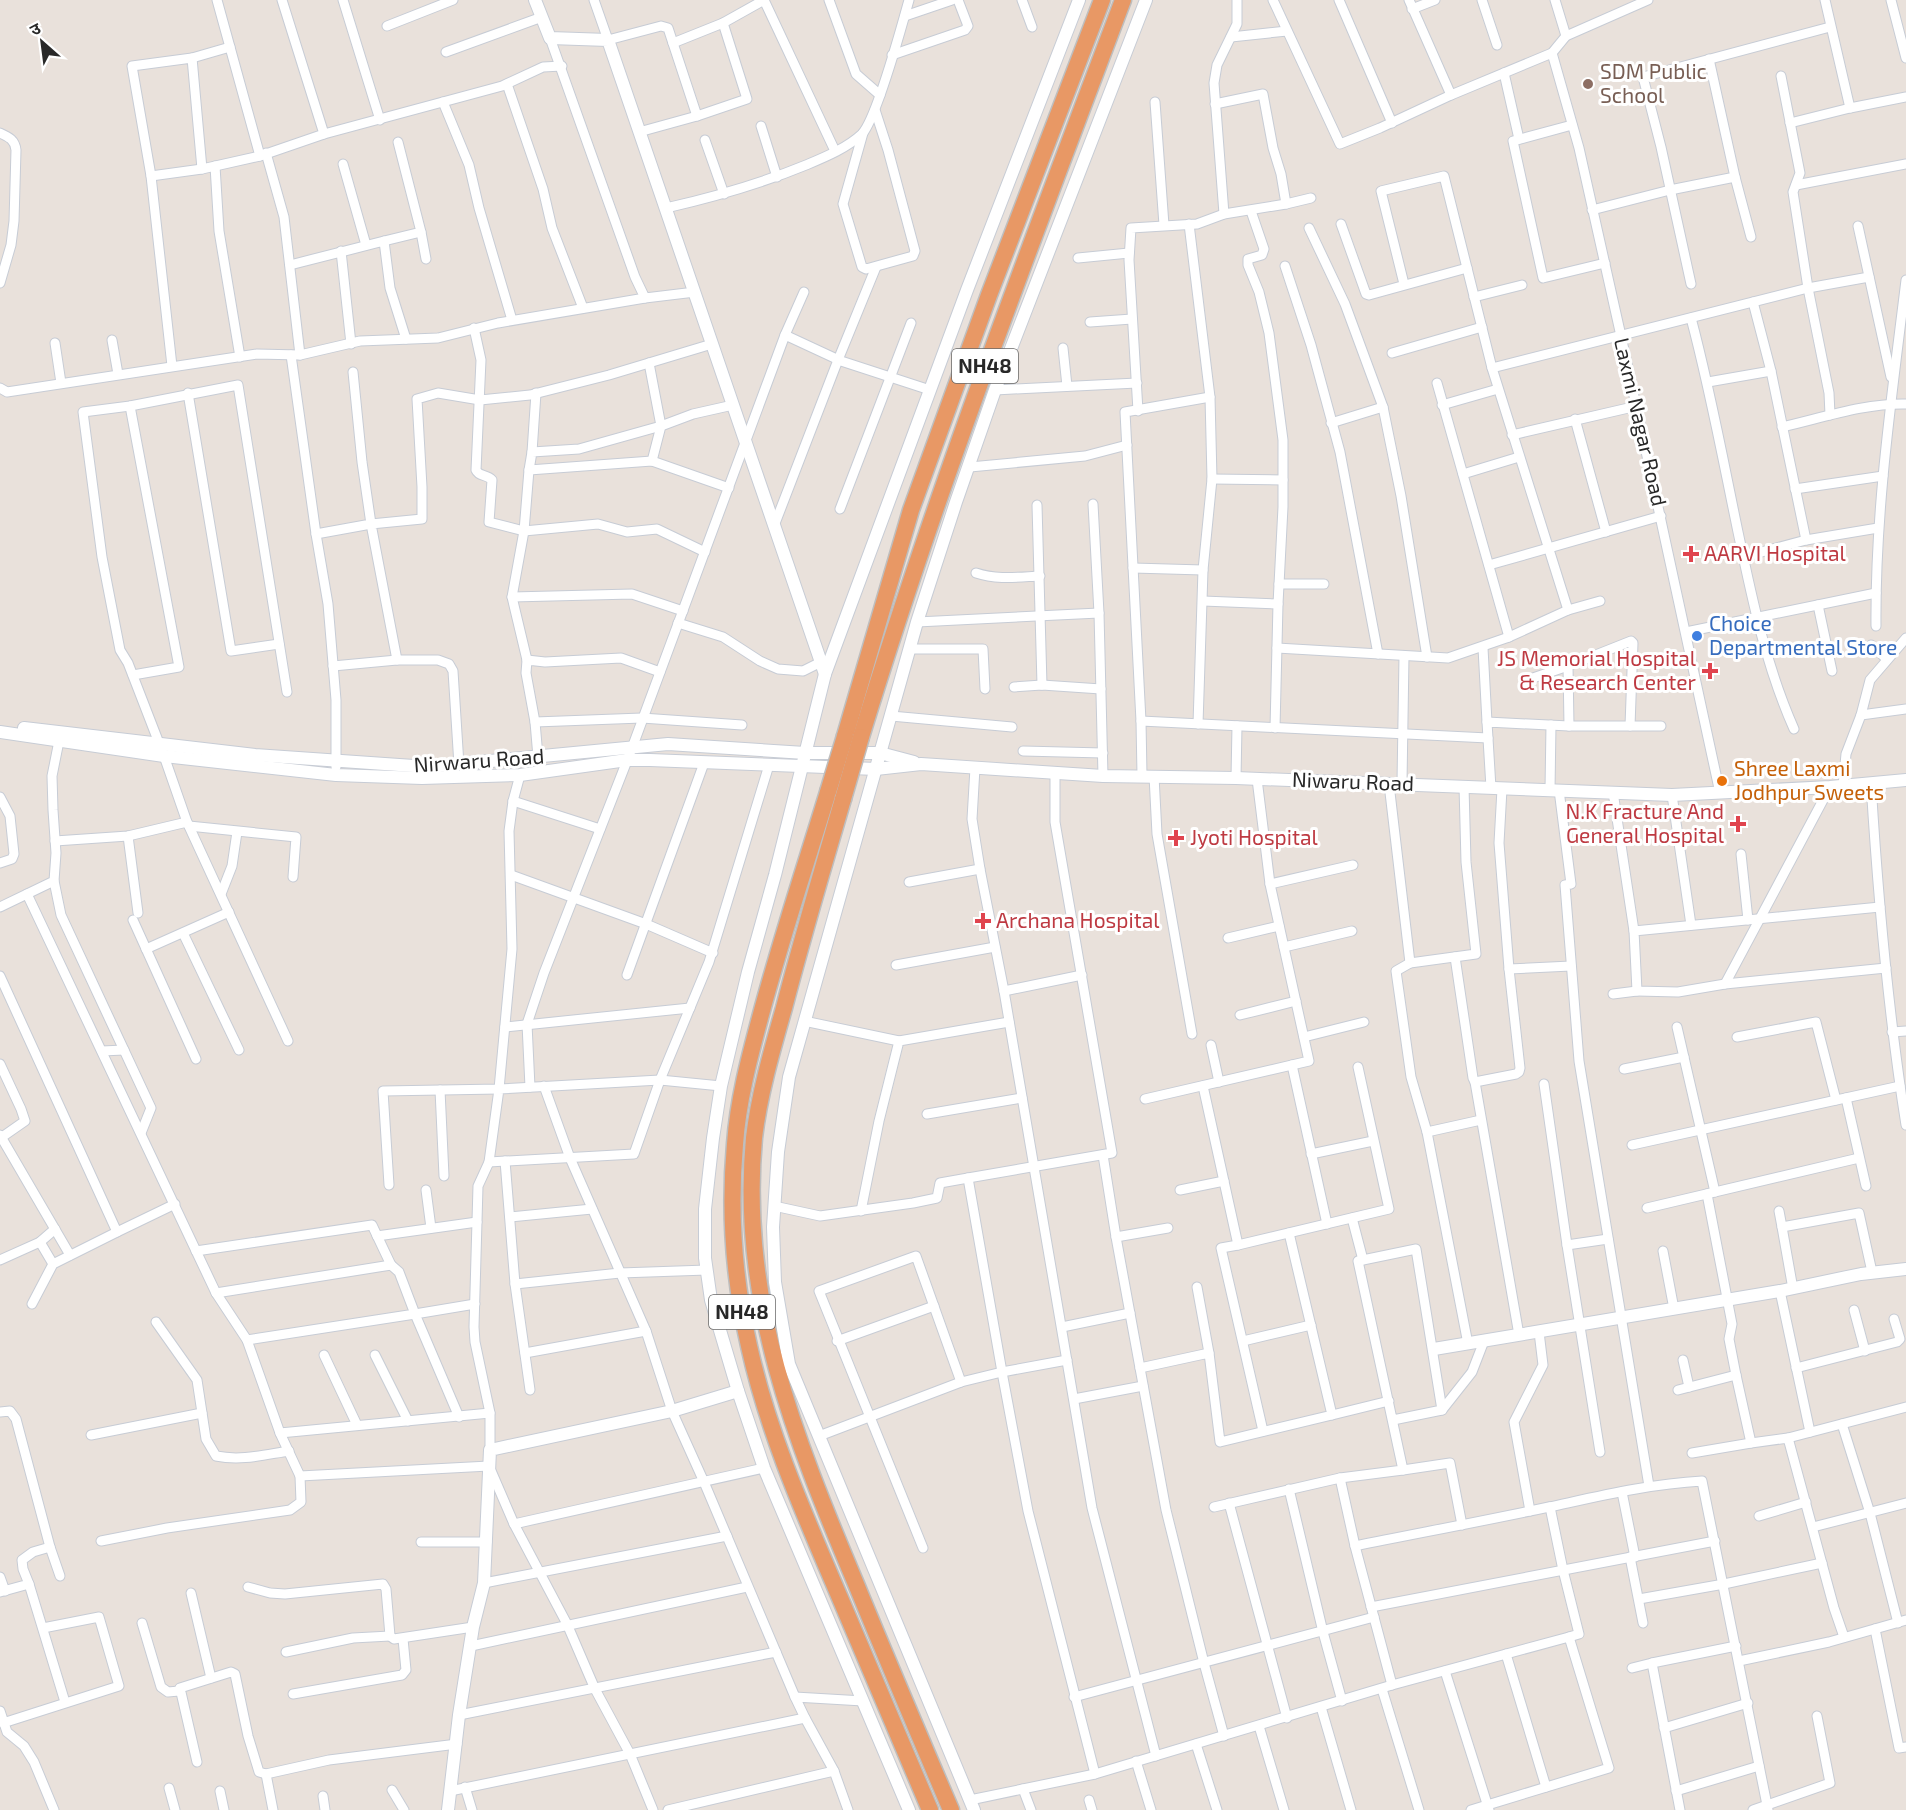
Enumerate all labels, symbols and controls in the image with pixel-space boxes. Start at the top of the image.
north arrow [12,12,72,72]
text: उ [26,17,44,39]
place label: SDM Public School [1600,58,1707,107]
marker: SDM Public School [1581,77,1595,91]
street label: Laxmi Nagar Road [1610,335,1673,508]
road number: NH48 [952,349,1018,383]
place label: AARVI Hospital [1704,540,1847,565]
marker: AARVI Hospital [1682,545,1700,563]
place label: Choice Departmental Store [1709,610,1897,659]
marker: Choice Departmental Store [1690,629,1704,643]
place label: JS Memorial Hospital & Research Center [1497,645,1697,694]
marker: JS Memorial Hospital & Research Center [1701,662,1719,680]
street label: Nirwaru Road [413,742,545,777]
place label: Shree Laxmi Jodhpur Sweets [1734,755,1884,804]
street label: Niwaru Road [1292,766,1415,795]
marker: Shree Laxmi Jodhpur Sweets [1715,774,1729,788]
place label: N.K Fracture And General Hospital [1565,798,1725,847]
marker: N.K Fracture And General Hospital [1729,815,1747,833]
place label: Jyoti Hospital [1190,824,1318,849]
marker: Jyoti Hospital [1167,829,1185,847]
place label: Archana Hospital [996,907,1160,932]
marker: Archana Hospital [974,912,992,930]
road number: NH48 [709,1295,775,1329]

